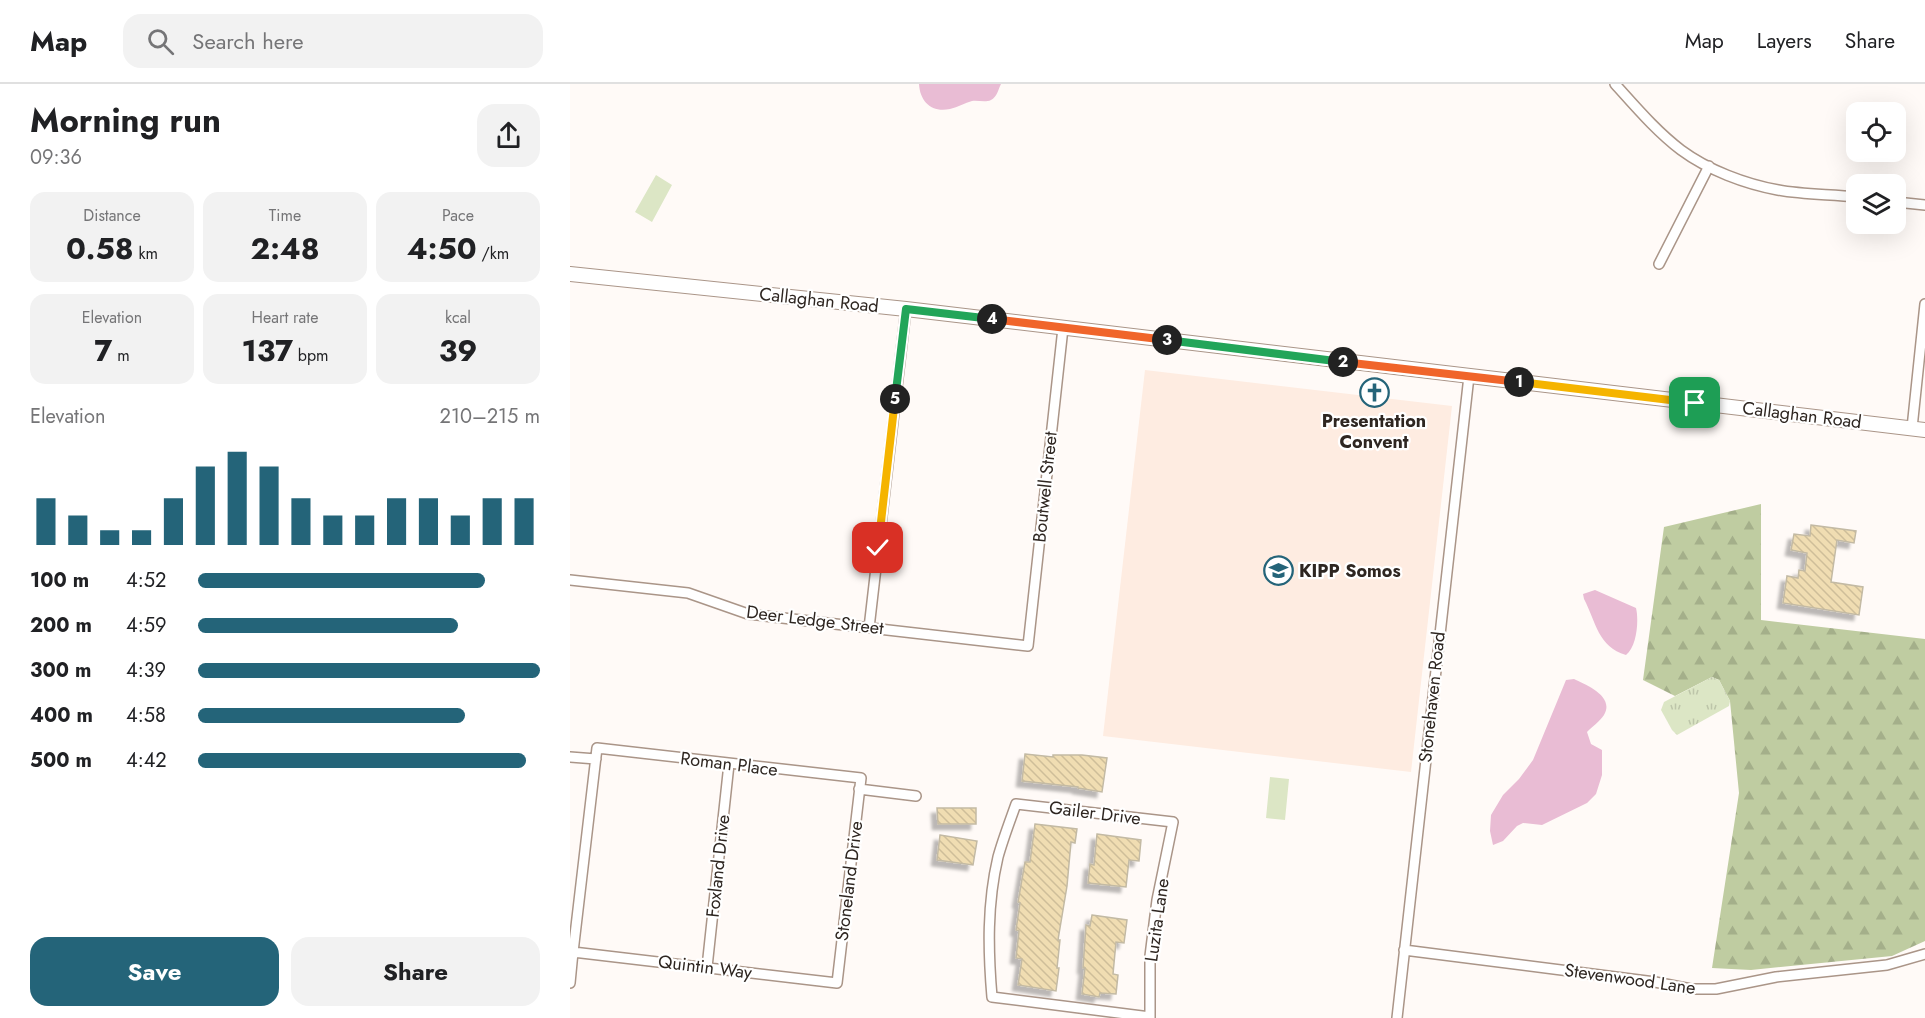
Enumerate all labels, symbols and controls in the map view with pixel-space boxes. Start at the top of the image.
search box [123,14,543,68]
text: Map [30,21,87,62]
icon: search [144,25,177,58]
text: Search here [192,25,304,57]
text: Map [1685,26,1724,56]
text: Layers [1757,26,1812,56]
text: Share [1845,26,1895,56]
text: Morning run [30,97,221,144]
map controls [1846,102,1906,234]
button: locate [1846,102,1906,162]
button: share [477,104,540,167]
text: 09:36 [30,143,82,172]
button: layers [1846,174,1906,234]
text: Distance [83,204,141,227]
text: Time [269,204,301,227]
text: Pace [442,204,474,227]
text: 0.58 [66,227,134,270]
text: 2:48 [250,227,320,270]
text: 4:50 [407,227,477,270]
text: km [134,242,158,265]
text: /km [477,242,509,265]
street label: Callaghan Road [758,281,880,319]
pin: 4 [977,304,1007,334]
text: Elevation [82,306,142,329]
text: Heart rate [252,306,318,329]
text: kcal [445,306,471,329]
text: 4 [986,307,998,330]
pin: 3 [1152,325,1182,355]
text: 3 [1162,328,1172,351]
text: 7 [94,329,112,372]
text: 137 [241,329,293,372]
text: 39 [439,329,477,372]
text: m [112,344,130,367]
text: bpm [293,344,329,367]
pin: 2 [1328,347,1358,377]
text: 2 [1338,350,1348,373]
pin: 1 [1504,367,1534,397]
text: 1 [1515,370,1523,393]
church icon: Presentation Convent [1358,376,1390,408]
pin [1669,377,1720,428]
pin: 5 [880,384,910,414]
icon: arrive [1678,386,1711,419]
text: 5 [890,387,900,410]
street label: Callaghan Road [1741,395,1863,435]
text: Elevation [30,402,105,431]
text: 210–215 m [440,402,540,431]
place label: Presentation Convent [1322,408,1426,455]
street label: Boutwell Street [1026,430,1064,544]
pin [852,522,903,573]
icon: check [861,531,894,564]
school or university icon: KIPP Somos [1262,555,1294,587]
place label: KIPP Somos [1299,558,1401,584]
text: 100 m [30,566,89,595]
text: 4:52 [126,566,166,595]
street label: Deer Ledge Street [745,599,886,641]
text: 200 m [30,611,92,640]
text: 4:59 [126,611,166,640]
street label: Stonehaven Road [1412,630,1452,764]
text: 300 m [30,656,91,685]
text: 4:39 [126,656,166,685]
text: 400 m [30,701,93,730]
text: 4:58 [126,701,166,730]
street label: Roman Place [679,745,779,783]
text: 500 m [30,746,92,775]
text: 4:42 [126,746,167,775]
street label: Gailer Drive [1048,794,1142,832]
street label: Foxland Drive [700,813,736,919]
street label: Stoneland Drive [829,820,869,942]
street label: Luzita Lane [1138,877,1176,963]
button: Save [30,937,279,1006]
button: Share [291,937,540,1006]
street label: Quintin Way [657,948,753,986]
street label: Stevenwood Lane [1563,957,1697,1001]

